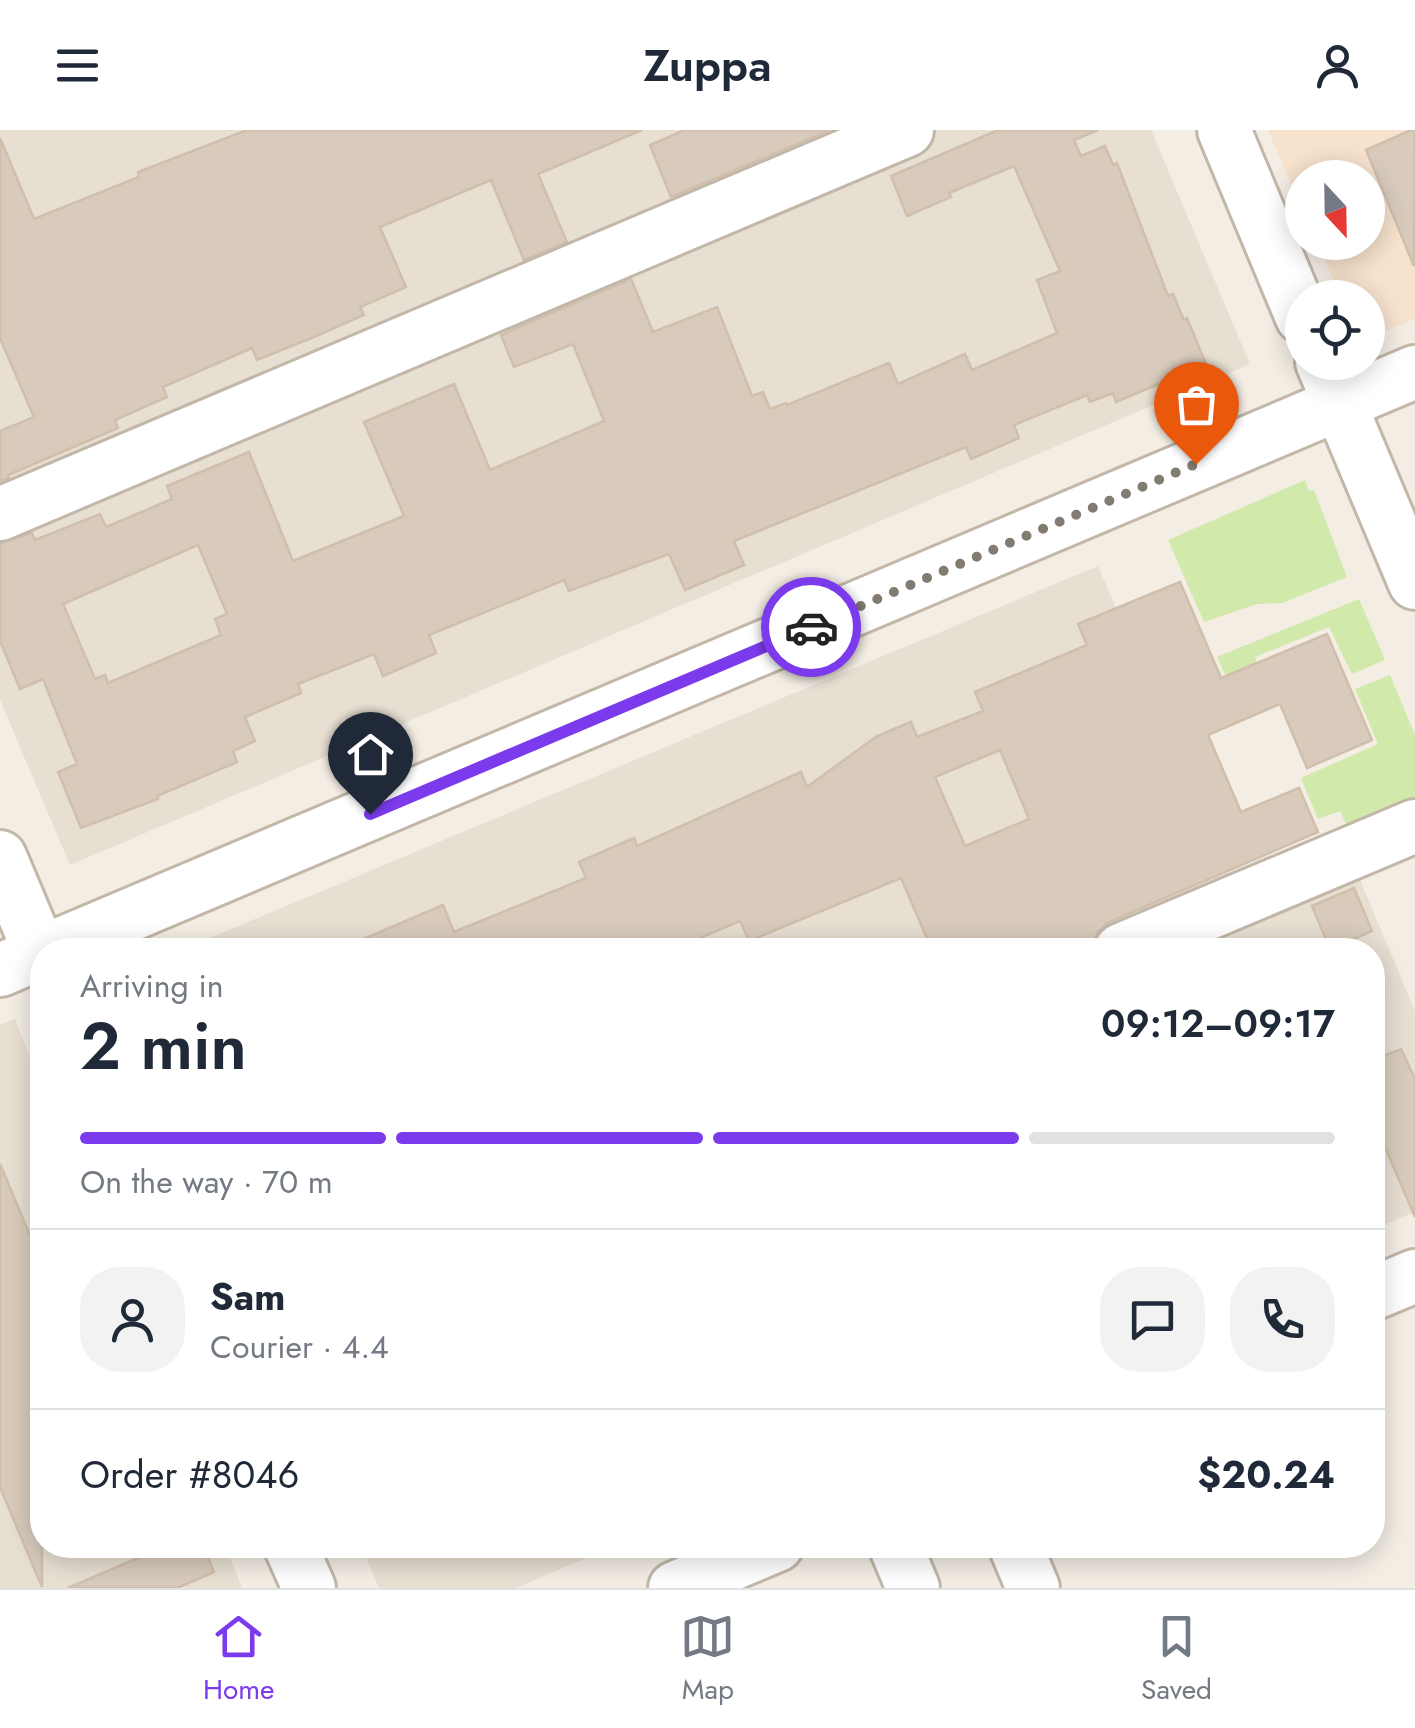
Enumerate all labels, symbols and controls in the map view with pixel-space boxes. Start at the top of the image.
text: Zuppa [643,33,772,98]
icon: menu [50,38,105,93]
icon: person [1310,38,1365,93]
north arrow [1285,160,1385,260]
map controls [1285,160,1385,380]
button: locate [1285,280,1385,380]
pin [1154,362,1239,465]
icon: bag [1169,377,1224,432]
courier [761,577,861,677]
icon: car [784,600,839,655]
pin [328,712,413,815]
icon: home [343,727,398,782]
text: Arriving in [80,963,224,1009]
text: 09:12–09:17 [1101,996,1335,1051]
text: 2 min [80,999,247,1093]
text: On the way · 70 m [80,1159,333,1205]
button: person [80,1267,185,1372]
button: chat [1100,1267,1205,1372]
button: phone [1230,1267,1335,1372]
text: Sam [210,1269,285,1324]
text: Courier · 4.4 [210,1324,389,1370]
text: Order #8046 [80,1447,299,1502]
text: $20.24 [1198,1447,1335,1502]
tab: Home [203,1609,274,1710]
tab: Map [680,1609,735,1710]
tab: Saved [1141,1609,1212,1710]

